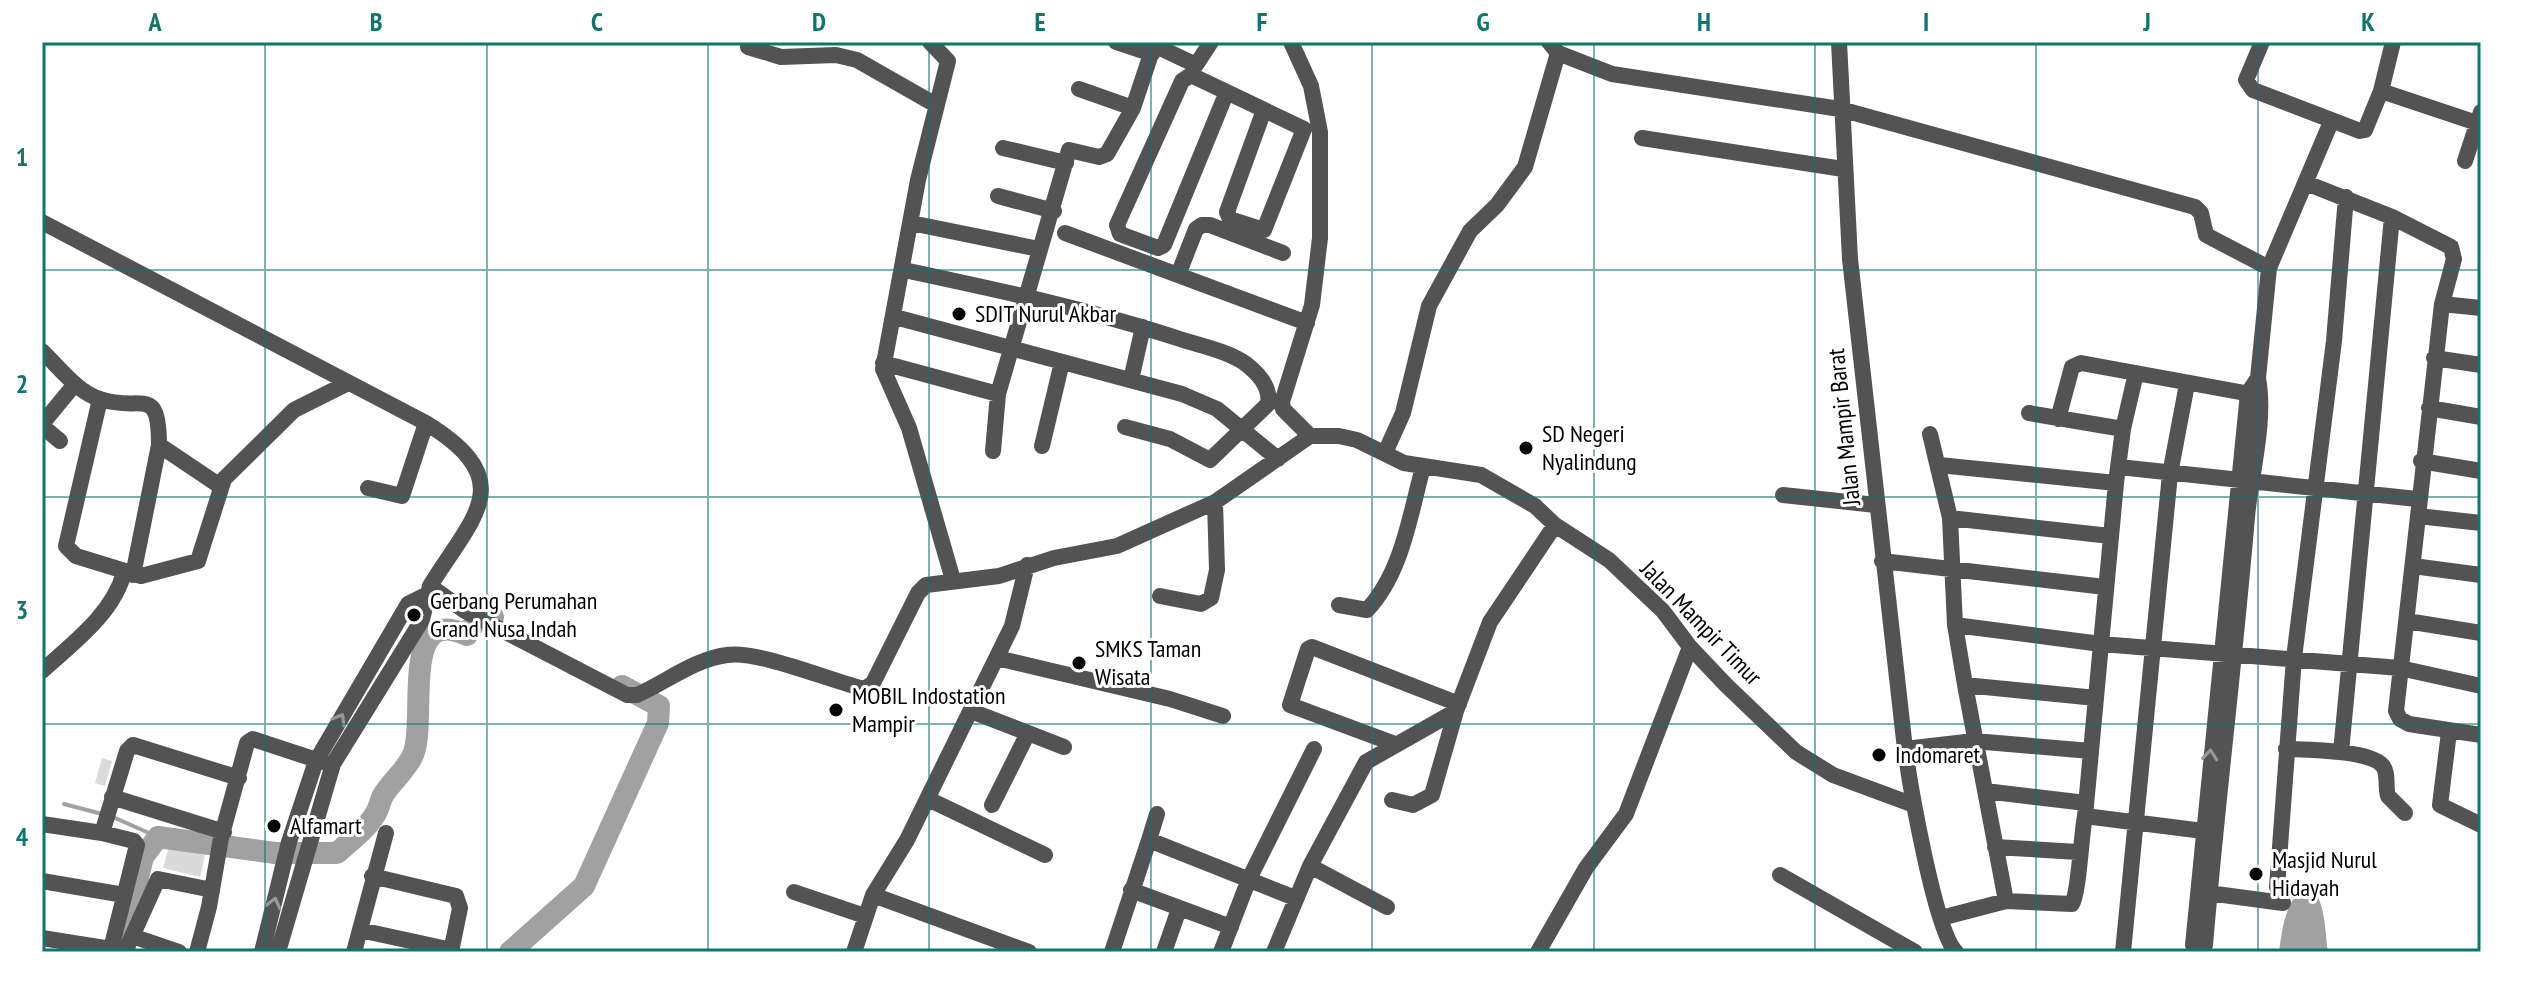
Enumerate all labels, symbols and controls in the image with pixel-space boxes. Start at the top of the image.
text: A [147,5,162,38]
text: B [370,5,383,38]
text: C [591,5,603,38]
text: D [812,5,826,38]
text: E [1034,5,1046,38]
text: F [1257,5,1268,38]
text: G [1476,5,1490,38]
text: H [1697,5,1711,38]
text: I [1923,5,1929,38]
text: J [2142,5,2151,38]
text: K [2361,5,2375,38]
text: 1 [16,140,28,173]
place label: SDIT Nurul Akbar [975,298,1117,329]
marker: SDIT Nurul Akbar [950,305,968,323]
street label: Jalan Mampir Barat [1820,347,1867,508]
text: 2 [16,367,28,400]
place label: SD Negeri Nyalindung [1542,418,1637,477]
marker: SD Negeri Nyalindung [1517,439,1535,457]
street label: Jalan Mampir Timur [1633,553,1769,692]
place label: Gerbang Perumahan Grand Nusa Indah [430,585,597,644]
text: 3 [16,593,28,626]
marker: Gerbang Perumahan Grand Nusa Indah [405,606,423,624]
place label: SMKS Taman Wisata [1095,633,1201,692]
marker: SMKS Taman Wisata [1070,654,1088,672]
place label: MOBIL Indostation Mampir [852,680,1005,739]
marker: MOBIL Indostation Mampir [827,701,845,719]
one-way arrow [330,713,346,728]
place label: Indomaret [1895,739,1981,770]
marker: Indomaret [1870,746,1888,764]
one-way arrow [2202,749,2219,762]
place label: Alfamart [290,810,362,841]
marker: Alfamart [265,817,283,835]
text: 4 [16,820,29,853]
place label: Masjid Nurul Hidayah [2272,844,2377,903]
marker: Masjid Nurul Hidayah [2247,865,2265,883]
one-way arrow [265,897,282,911]

